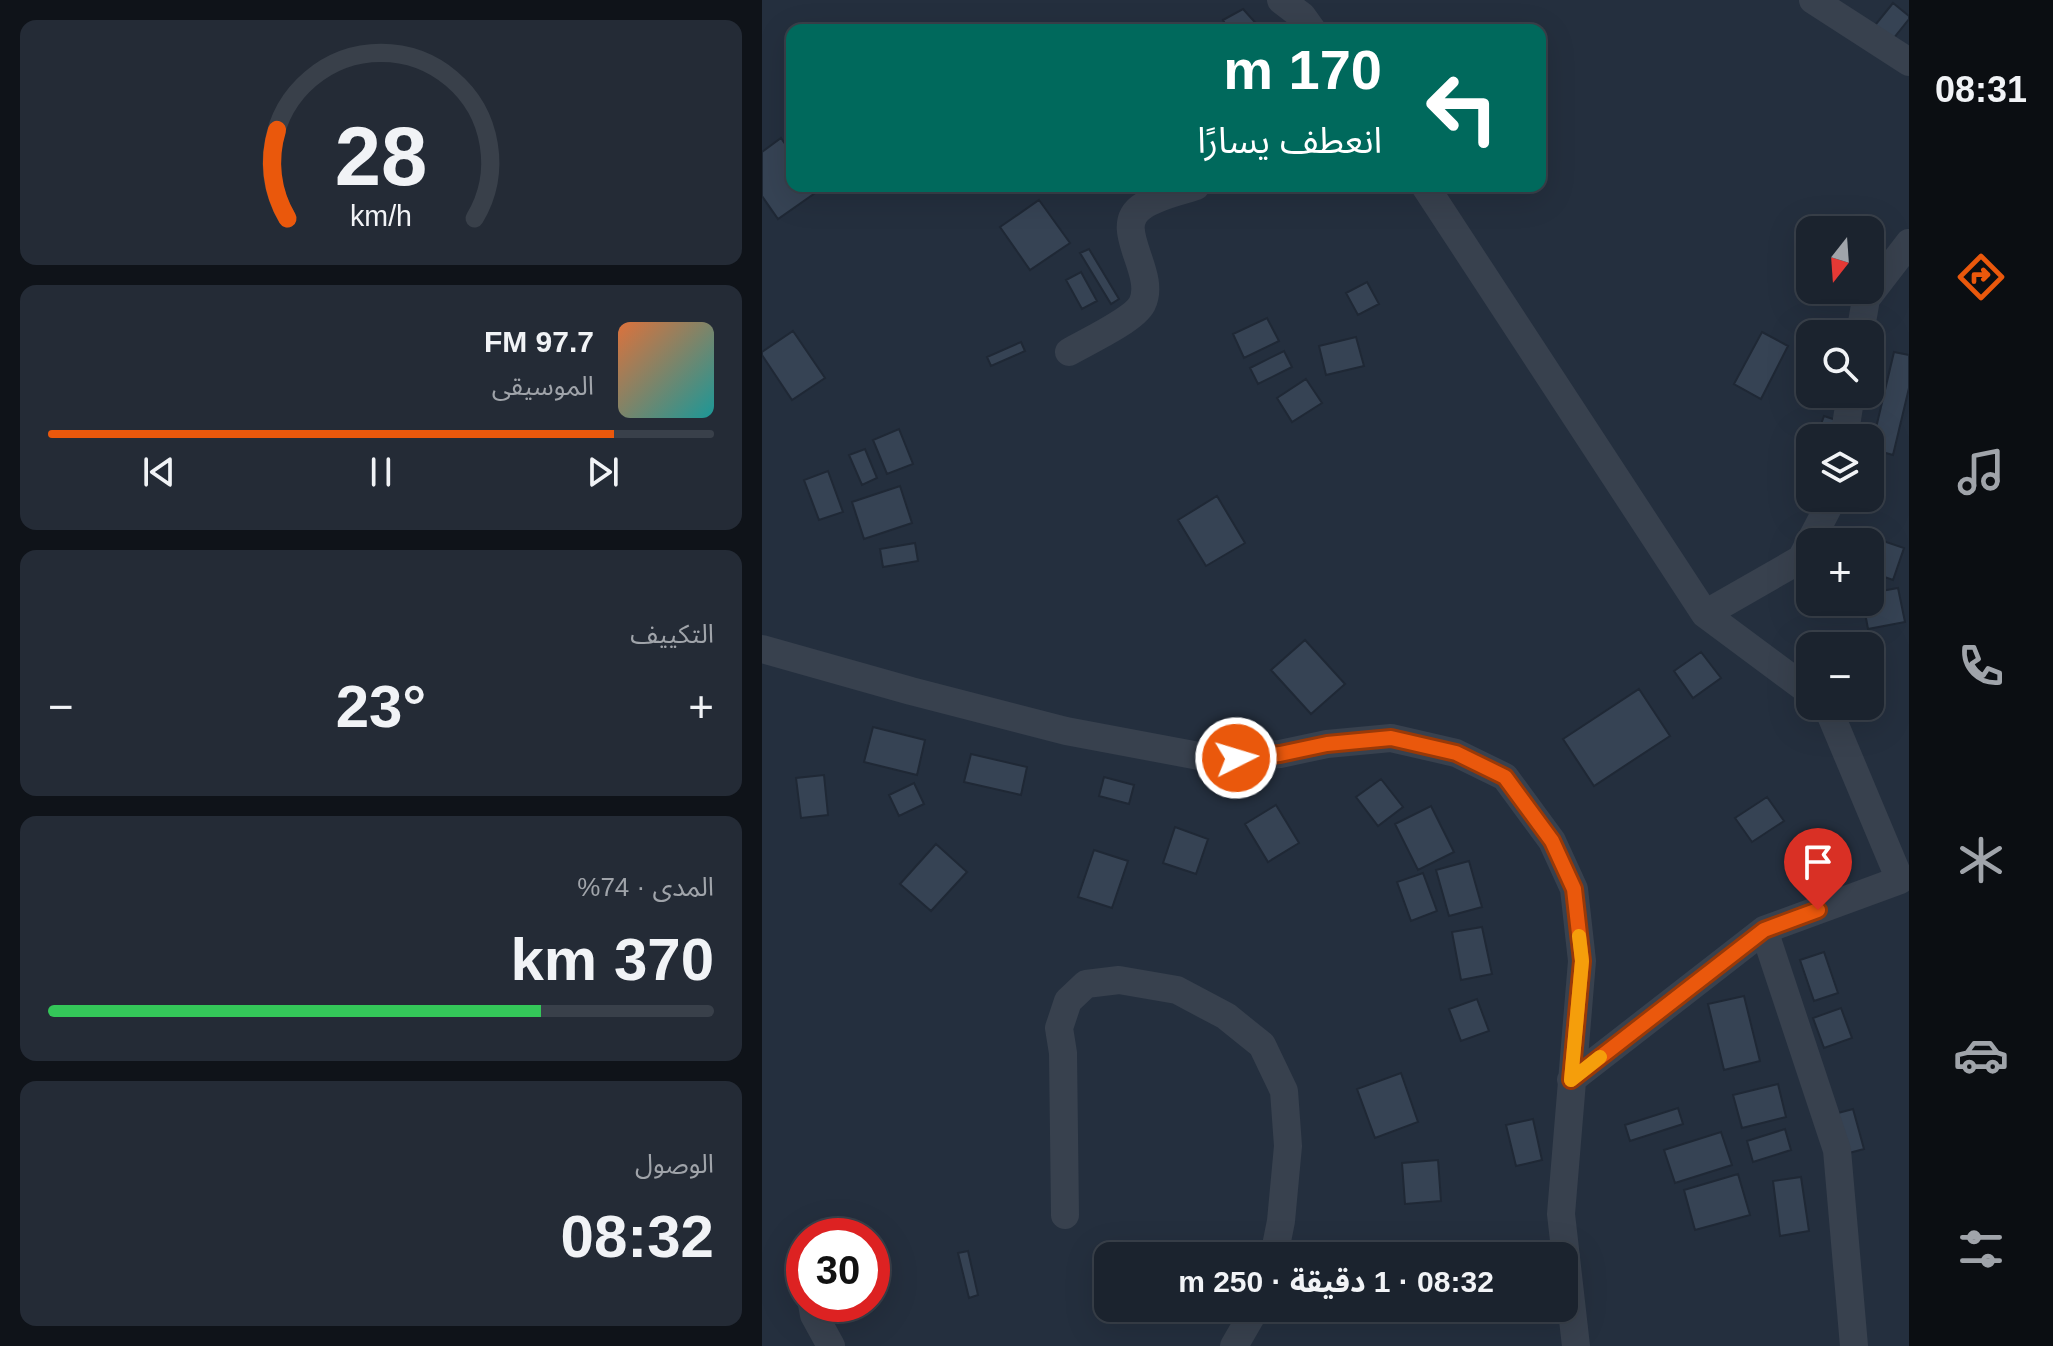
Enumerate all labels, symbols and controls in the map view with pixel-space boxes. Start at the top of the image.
text: 170 m [1223,38,1382,101]
icon: left [1410,56,1514,160]
text: 08:31 [1935,69,2027,110]
text: 28 [335,109,427,202]
text: انعطف يسارًا [1197,120,1382,161]
text: km/h [350,200,412,232]
north arrow [1796,216,1884,304]
map controls [1796,216,1884,720]
icon: directions [1953,249,2009,305]
button: search [1796,320,1884,408]
text: 97.7 FM [484,325,594,358]
text: الموسيقى [492,371,594,401]
button: layers [1796,424,1884,512]
icon: music [1953,444,2009,500]
icon: previous [137,450,181,494]
icon: pause [359,450,403,494]
icon: next [581,450,625,494]
button: + [1796,528,1884,616]
text: التكييف [630,619,714,649]
button: − [1796,632,1884,720]
icon: phone [1953,638,2009,694]
text: 23° [336,673,426,740]
text: − [48,682,74,731]
text: + [688,682,714,731]
position arrow [1194,716,1278,800]
pin [1784,828,1852,910]
icon: climate [1953,832,2009,888]
icon: arrive [1796,840,1840,884]
text: المدى · 74% [577,872,714,902]
text: 370 km [511,926,714,993]
icon: car [1953,1027,2009,1083]
text: الوصول [635,1149,714,1179]
text: 08:32 [561,1203,714,1270]
speed limit sign: 30 [786,1218,890,1322]
icon: filters [1953,1221,2009,1277]
text: 08:32 · 1 دقيقة · 250 m [1178,1265,1494,1298]

